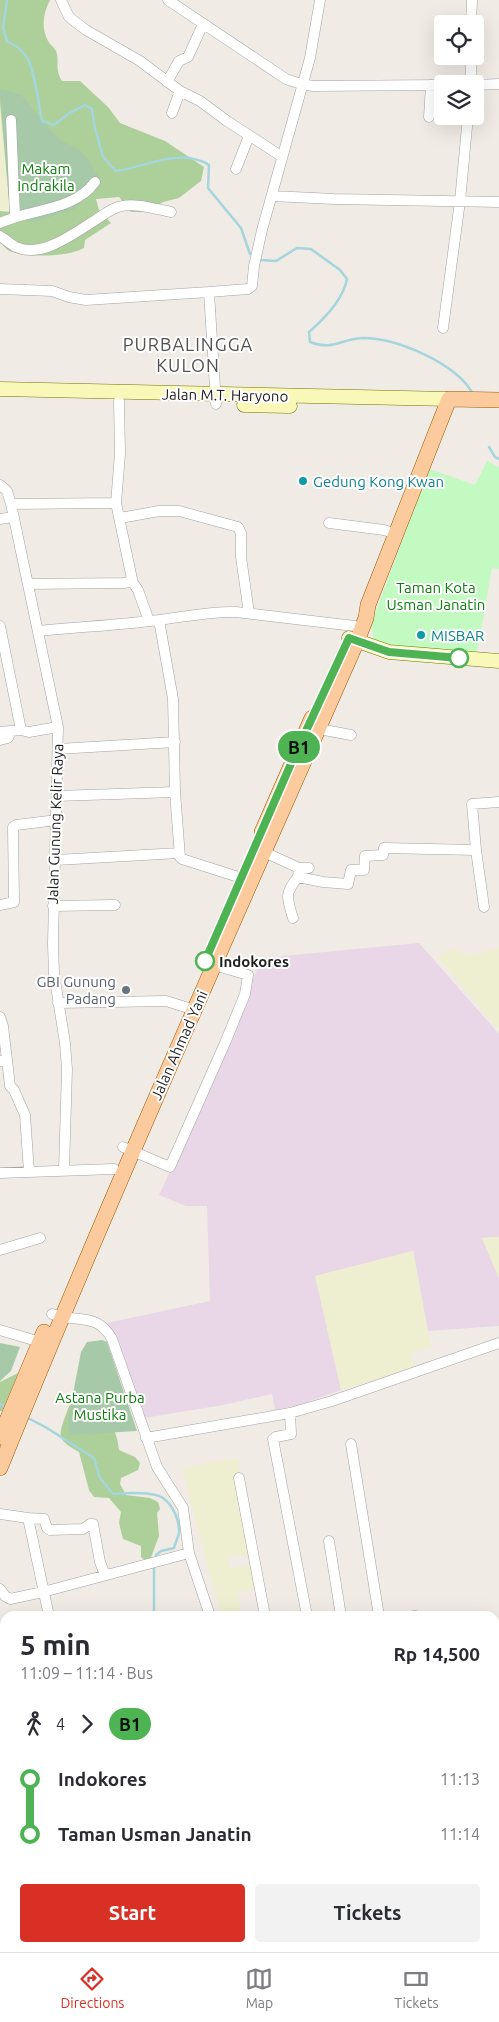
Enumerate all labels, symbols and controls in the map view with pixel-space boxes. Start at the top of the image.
map controls [434,15,484,125]
button: locate [434,15,484,65]
button: layers [434,75,484,125]
park label: Makam Indrakila [17,160,75,194]
district label: PURBALINGGA KULON [123,334,253,375]
street label: Jalan M.T. Haryono [162,385,288,405]
place label: Gedung Kong Kwan [313,473,444,490]
marker: Gedung Kong Kwan [297,475,309,487]
park label: Taman Kota Usman Janatin [387,579,485,613]
place label: MISBAR [431,627,484,644]
marker: MISBAR [415,629,427,641]
unlabelled marker [449,648,469,668]
line badge: B1 [276,731,322,763]
text: B1 [288,737,310,757]
street label: Jalan Gunung Kelir Raya [44,743,66,905]
marker: Indokores [195,951,215,971]
place label: Indokores [219,953,289,970]
place label: GBI Gunung Padang [36,973,116,1007]
marker: GBI Gunung Padang [120,984,132,996]
street label: Jalan Ahmad Yani [147,988,211,1102]
park label: Astana Purba Mustika [55,1389,145,1423]
text: 5 min [20,1629,91,1660]
text: Rp 14,500 [393,1643,480,1665]
text: 11:09 – 11:14 · Bus [20,1664,153,1682]
icon: walk [20,1710,48,1738]
icon: forward [73,1710,101,1738]
text: B1 [119,1714,141,1734]
text: 4 [56,1715,65,1733]
text: Indokores [58,1768,147,1790]
text: 11:13 [440,1770,480,1788]
text: Taman Usman Janatin [58,1823,252,1845]
text: 11:14 [440,1825,480,1843]
button: Start [20,1884,245,1942]
button: Tickets [255,1884,480,1942]
tab: Directions [60,1965,124,2011]
tab: Map [245,1965,273,2011]
tab: Tickets [394,1965,439,2011]

